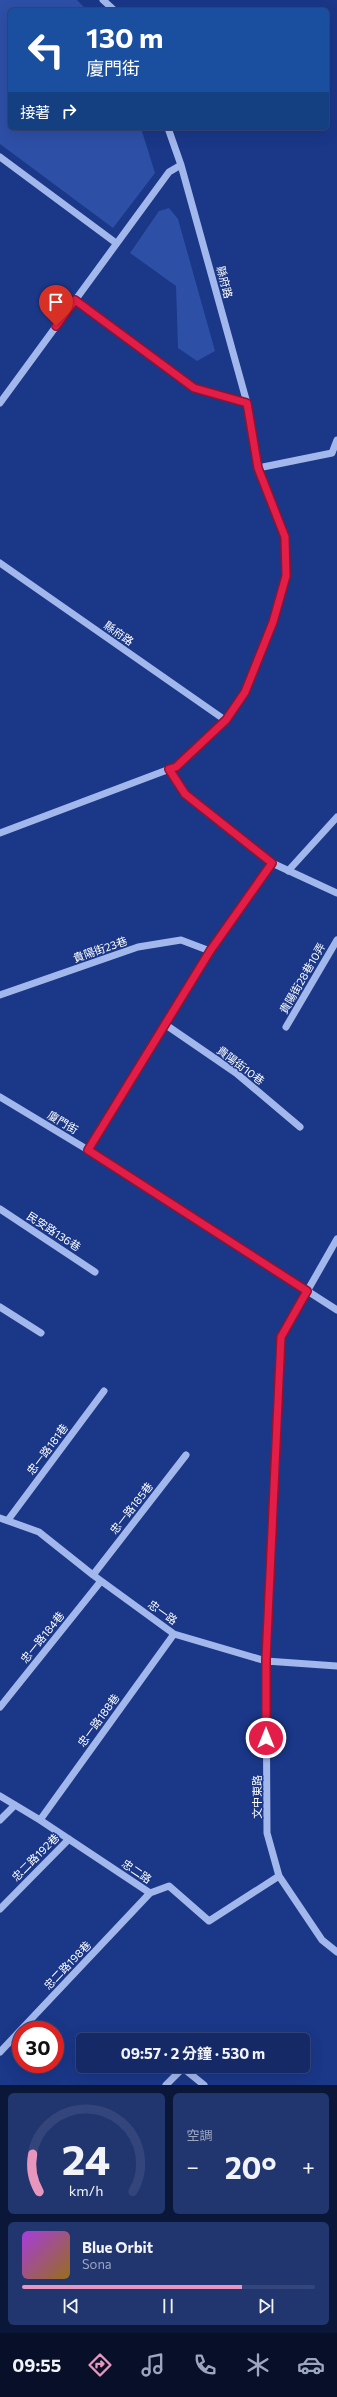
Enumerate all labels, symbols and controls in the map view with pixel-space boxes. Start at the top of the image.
text: 130 m [86,20,163,54]
icon: left [20,24,72,76]
text: 廈門街 [86,57,140,79]
icon: right [58,100,80,122]
text: 接著 [20,103,50,121]
street label: 縣府路 [214,264,236,300]
pin [39,285,73,326]
icon: arrive [45,291,67,313]
street label: 縣府路 [102,618,136,648]
street label: 貴陽街23巷 [71,934,129,964]
street label: 貴陽街28巷10弄 [276,940,328,1016]
street label: 貴陽街10巷 [215,1043,267,1087]
street label: 廈門街 [46,1108,80,1136]
street label: 民安路136巷 [25,1209,83,1253]
street label: 忠一路181巷 [24,1421,70,1477]
street label: 忠一路185巷 [107,1480,155,1536]
street label: 忠一路 [146,1597,180,1627]
street label: 忠一路184巷 [17,1609,67,1665]
street label: 忠一路188巷 [75,1691,121,1749]
position arrow [245,1717,287,1759]
street label: 文中東路 [250,1775,263,1819]
street label: 忠二路192巷 [9,1831,61,1883]
street label: 忠二路 [120,1856,154,1886]
street label: 忠二路198巷 [41,1938,93,1992]
speed limit sign: 30 [12,2021,64,2073]
text: 09:57 · 2 分鐘 · 530 m [121,2044,265,2062]
text: 空調 [187,2127,213,2143]
text: 24 [62,2132,111,2183]
text: 20° [225,2148,276,2185]
text: − [187,2153,199,2180]
text: + [302,2153,315,2180]
text: km/h [69,2180,104,2198]
text: Blue Orbit [82,2238,153,2256]
text: Sona [82,2256,112,2272]
icon: previous [60,2295,82,2317]
icon: pause [157,2295,179,2317]
icon: next [255,2295,277,2317]
icon: directions [86,2351,114,2379]
icon: music [139,2351,167,2379]
icon: phone [191,2351,219,2379]
icon: climate [244,2351,272,2379]
icon: car [297,2351,325,2379]
text: 09:55 [12,2354,61,2376]

